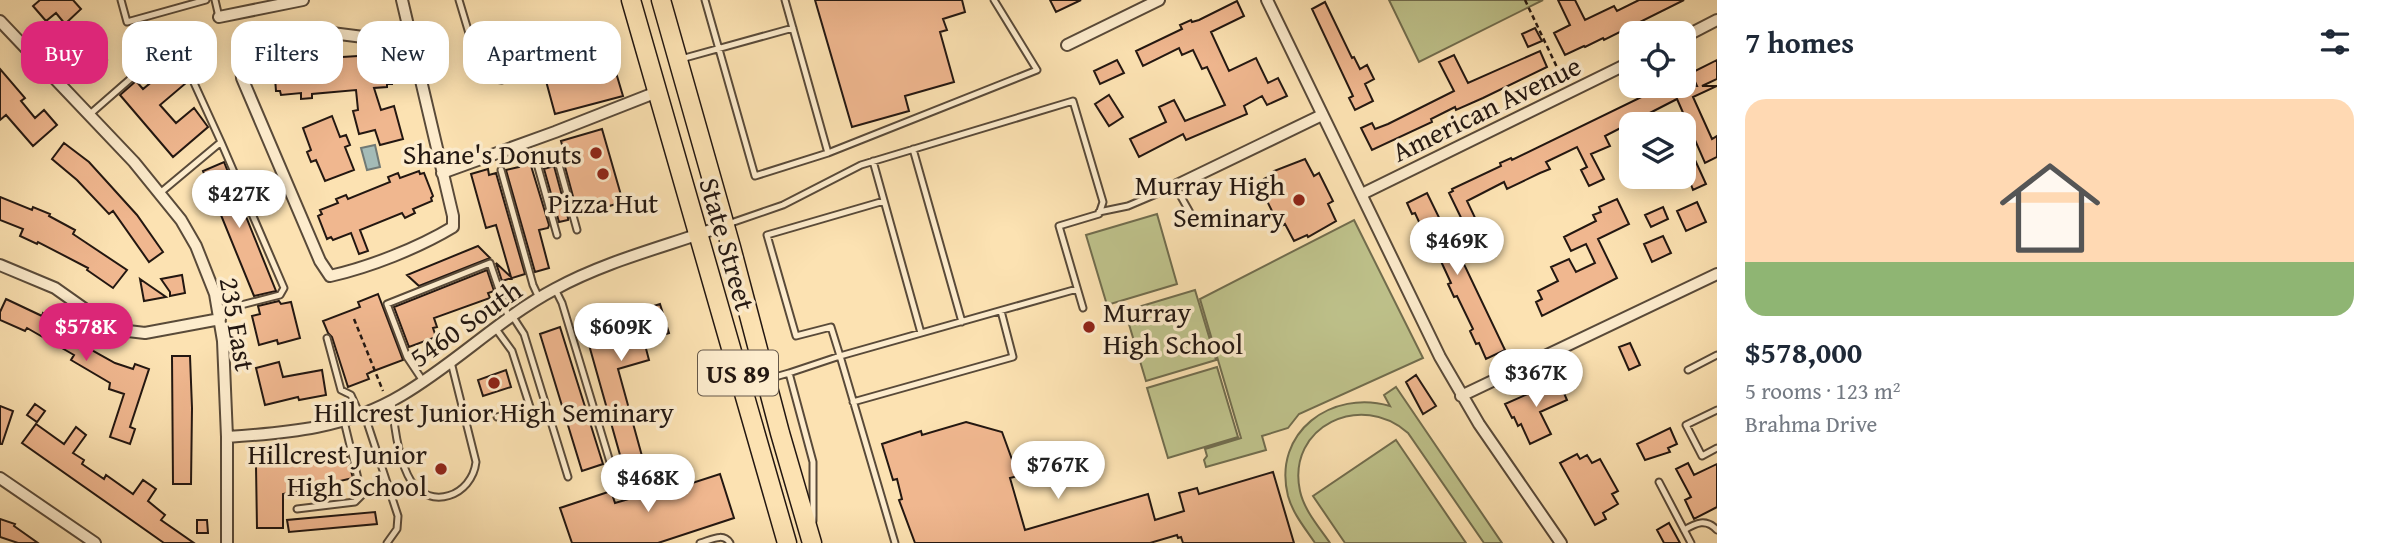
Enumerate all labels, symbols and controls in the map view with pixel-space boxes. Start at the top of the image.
text: 7 homes [1745,20,1854,64]
chip: Buy [21,21,108,84]
chip: Rent [122,21,217,84]
chip: Filters [231,21,343,84]
chip: New [357,21,449,84]
chip: Apartment [463,21,621,84]
map controls [1619,21,1696,189]
button: locate [1619,21,1696,98]
icon: filters [2316,23,2354,61]
street label: American Avenue [1384,44,1588,172]
button: layers [1619,112,1696,189]
place label: Shane's Donuts [403,133,582,174]
marker: Shane's Donuts [588,145,604,161]
icon: home [1987,145,2113,271]
place label: Murray High Seminary [1135,164,1285,237]
marker: Pizza Hut [595,166,611,182]
pin: $427K [190,170,288,230]
street label: State Street [689,173,767,316]
text: $427K [208,176,270,209]
place label: Pizza Hut [548,182,658,223]
marker: Murray High Seminary [1291,192,1307,208]
pin: $469K [1408,218,1506,277]
text: $469K [1426,223,1488,256]
street label: 5460 South [400,269,530,377]
street label: 235 East [210,274,266,374]
place label: Murray High School [1103,291,1243,364]
pin: $578K [37,304,135,363]
pin: $609K [572,304,670,363]
text: $578K [55,309,117,342]
text: $609K [590,309,652,342]
marker: Murray High School [1081,319,1097,335]
text: $578,000 [1745,330,1862,374]
road number: US 89 [698,350,778,396]
pin: $367K [1487,350,1585,409]
text: $367K [1505,355,1567,388]
text: 5 rooms · 123 m² [1745,374,1900,407]
marker: Hillcrest Junior High Seminary [486,375,502,391]
place label: Hillcrest Junior High Seminary [314,391,674,432]
text: Brahma Drive [1745,407,1877,440]
place label: Hillcrest Junior High School [248,433,427,506]
pin: $767K [1009,442,1107,501]
text: $767K [1027,447,1089,480]
pin: $468K [599,454,697,514]
text: $468K [617,460,679,493]
marker: Hillcrest Junior High School [433,461,449,477]

